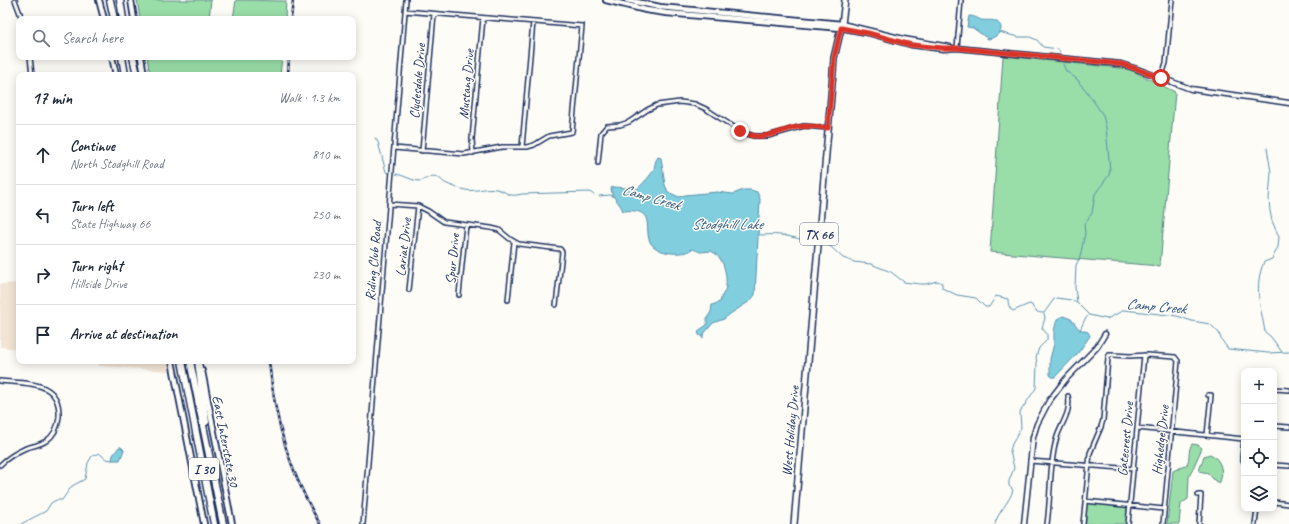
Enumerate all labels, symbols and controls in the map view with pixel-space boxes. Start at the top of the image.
search box [16,16,356,60]
icon: search [30,27,52,49]
text: Search here [62,29,123,48]
street label: Clydesdale Drive [406,41,429,119]
street label: Mustang Drive [455,47,478,120]
route start [1152,69,1170,87]
text: 17 min [32,88,72,109]
text: Walk · 1.3 km [279,90,340,106]
route end [731,122,749,140]
text: Continue [70,137,115,156]
icon: ahead [32,144,54,166]
text: 810 m [312,147,340,163]
text: North Stodghill Road [70,156,164,172]
water label: Camp Creek [620,180,684,215]
text: Turn left [70,197,113,216]
icon: left [32,204,54,226]
text: 250 m [312,207,340,223]
water label: Stodghill Lake [692,215,764,234]
text: State Highway 66 [70,216,150,232]
street label: Lariat Drive [392,216,415,277]
street label: Riding Club Road [362,218,386,301]
road number: TX 66 [800,223,838,245]
street label: Spur Drive [442,232,463,285]
text: Turn right [70,257,123,276]
icon: right [32,264,54,286]
text: 230 m [312,267,340,283]
text: Hillside Drive [70,276,127,292]
water label: Camp Creek [1126,294,1189,319]
icon: arrive [32,324,54,346]
text: Arrive at destination [70,325,177,344]
map controls [1241,368,1277,512]
button: + [1241,368,1277,404]
street label: West Holiday Drive [778,384,803,477]
street label: East Interstate 30 [208,394,243,490]
street label: Gatecrest Drive [1114,400,1137,477]
street label: Highedge Drive [1148,403,1173,476]
button: − [1241,404,1277,440]
button: locate [1241,440,1277,476]
road number: I 30 [189,458,219,480]
button: layers [1241,476,1277,512]

